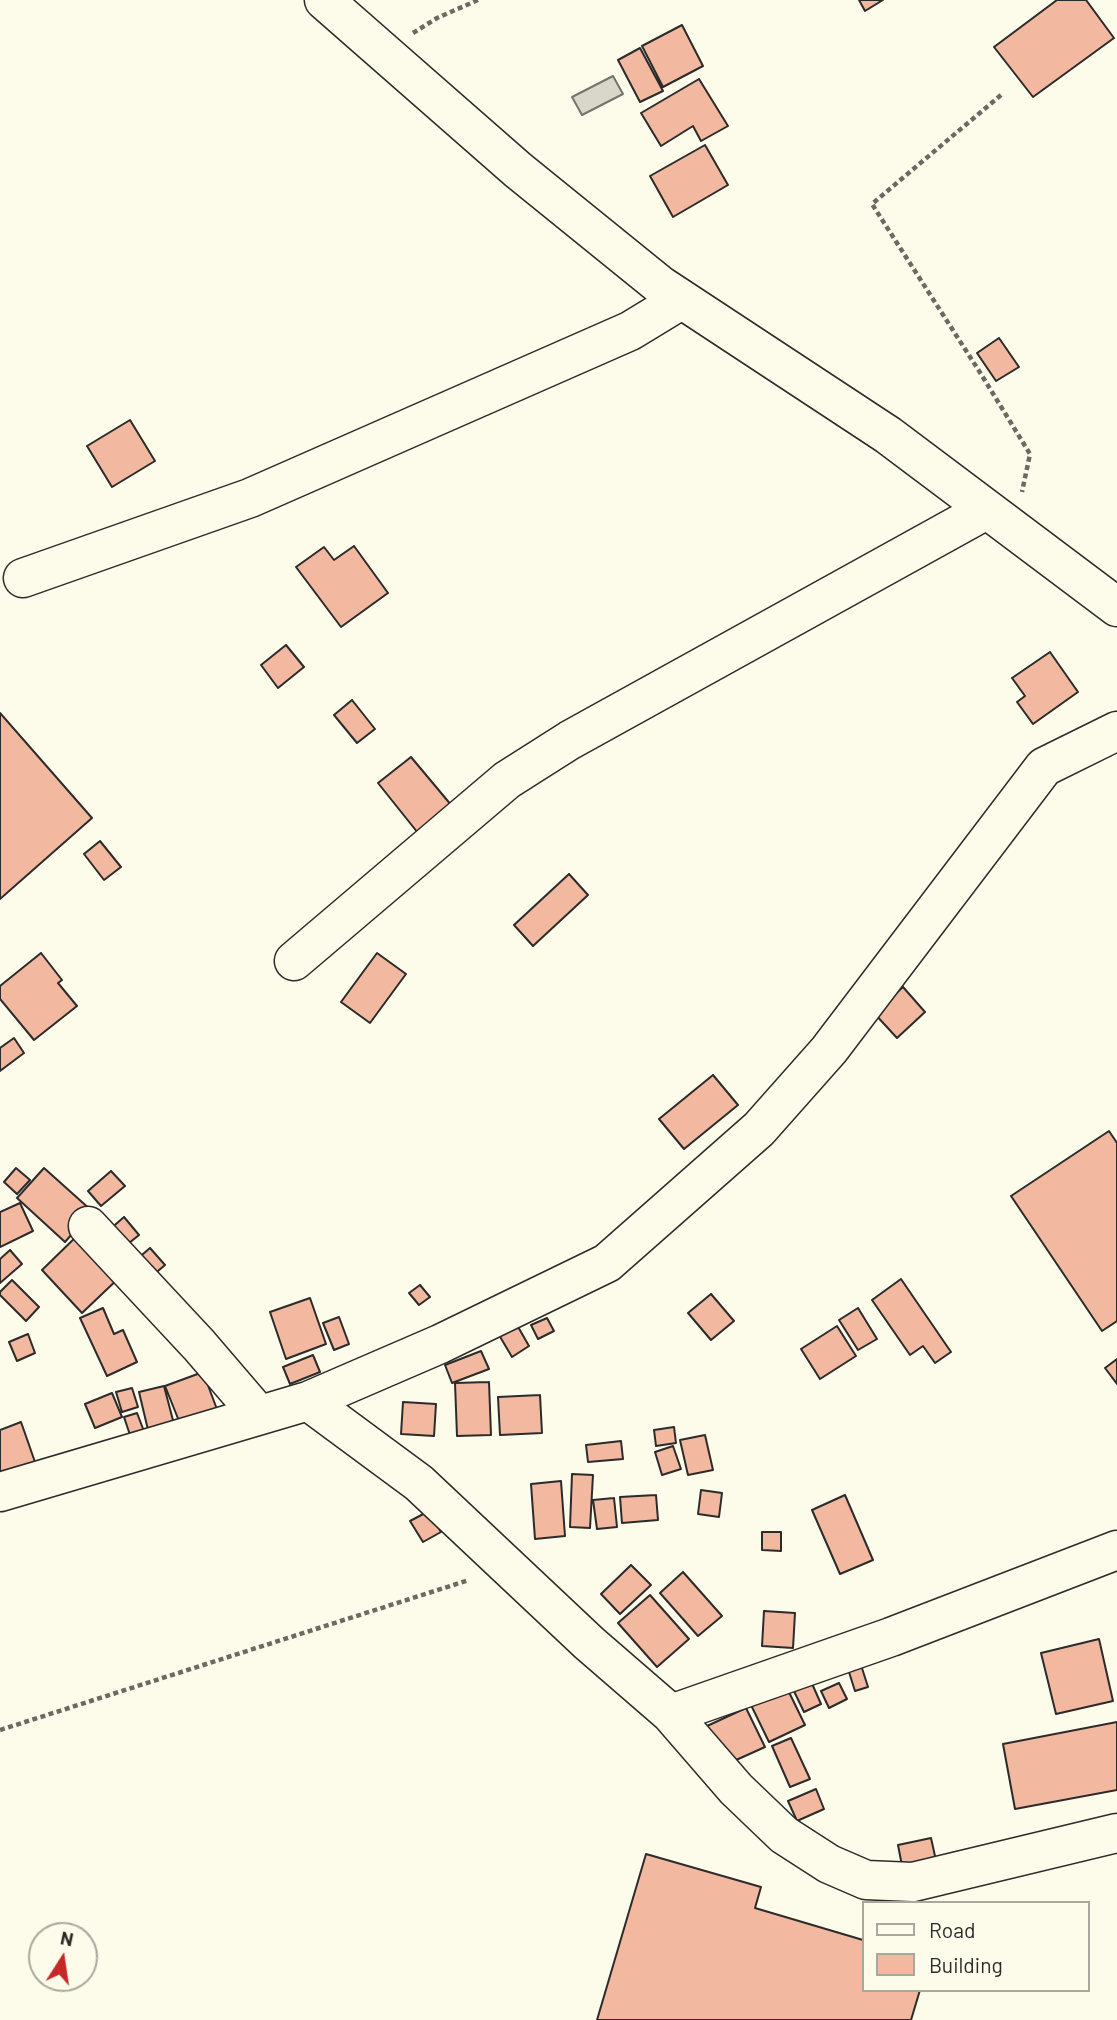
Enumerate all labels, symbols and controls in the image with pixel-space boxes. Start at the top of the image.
legend [862,1901,1089,1992]
text: Road [929,1917,975,1942]
north arrow [28,1922,98,1992]
text: N [58,1925,76,1950]
text: Building [929,1952,1003,1977]

